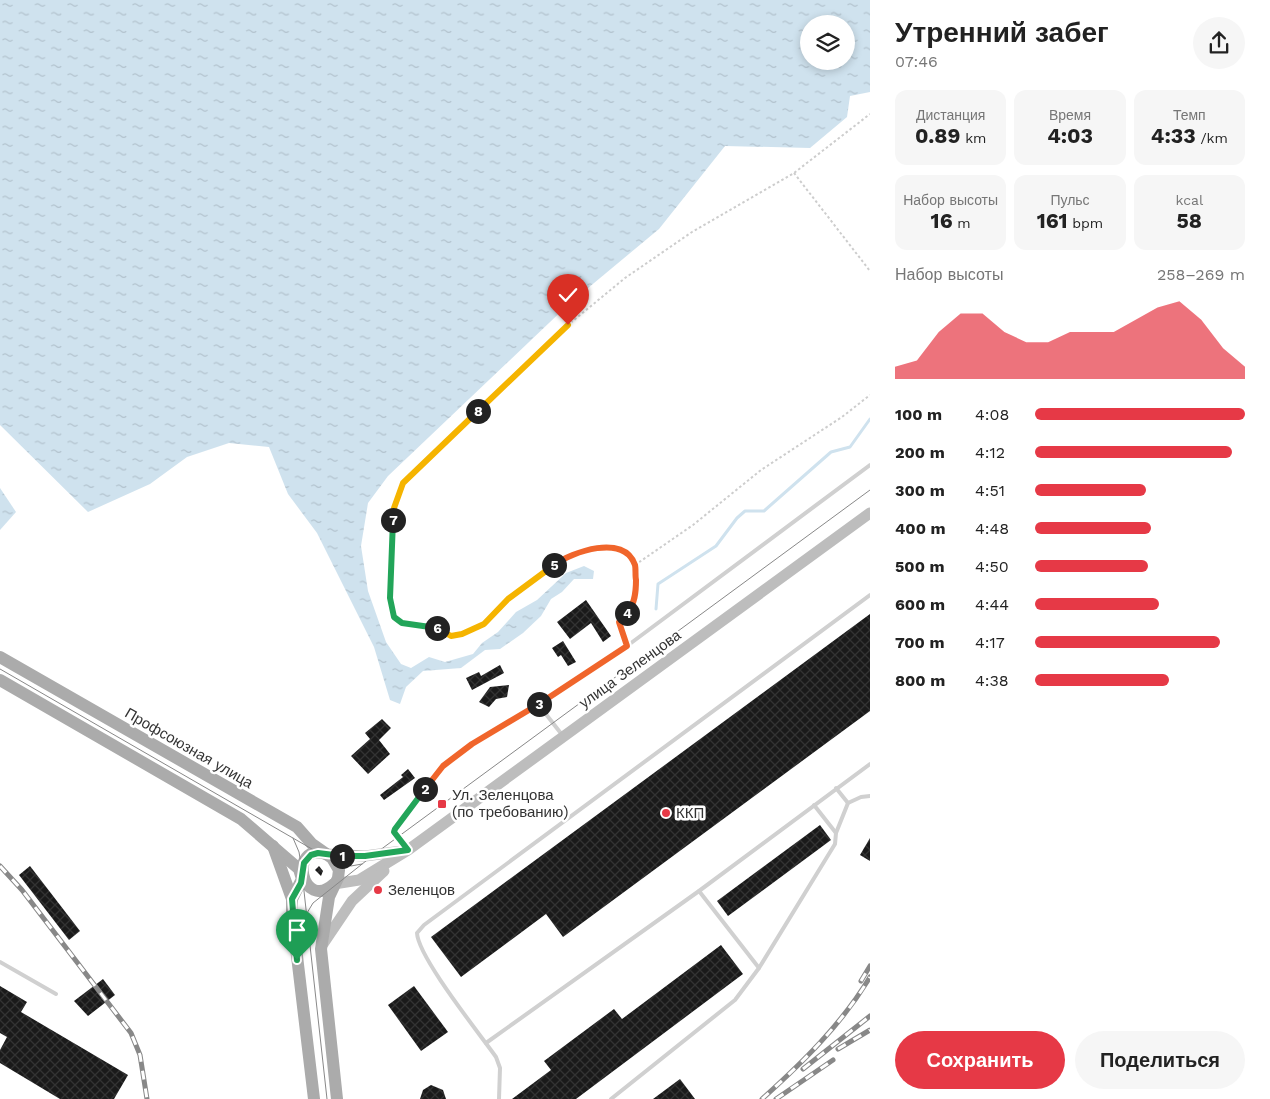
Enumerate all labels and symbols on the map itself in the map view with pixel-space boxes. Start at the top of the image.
pin [547,274,589,325]
pin: 8 [466,398,490,424]
pin: 7 [380,508,406,532]
pin: 5 [542,552,566,578]
pin: 4 [614,600,640,626]
pin: 6 [424,616,450,640]
street label: улица Зеленцова [576,626,685,712]
pin: 3 [526,692,552,716]
street label: Профсоюзная улица [122,704,257,792]
pin: 2 [412,776,438,802]
place label: Ул. Зеленцова (по требованию) [452,786,568,821]
marker: Ул. Зеленцова (по требованию) [436,798,448,810]
place label: ККП [676,804,704,822]
marker: ККП [660,807,672,819]
pin: 1 [330,844,354,868]
place label: Зеленцов [388,881,455,899]
marker: Зеленцов [372,884,384,896]
pin [276,909,318,960]

